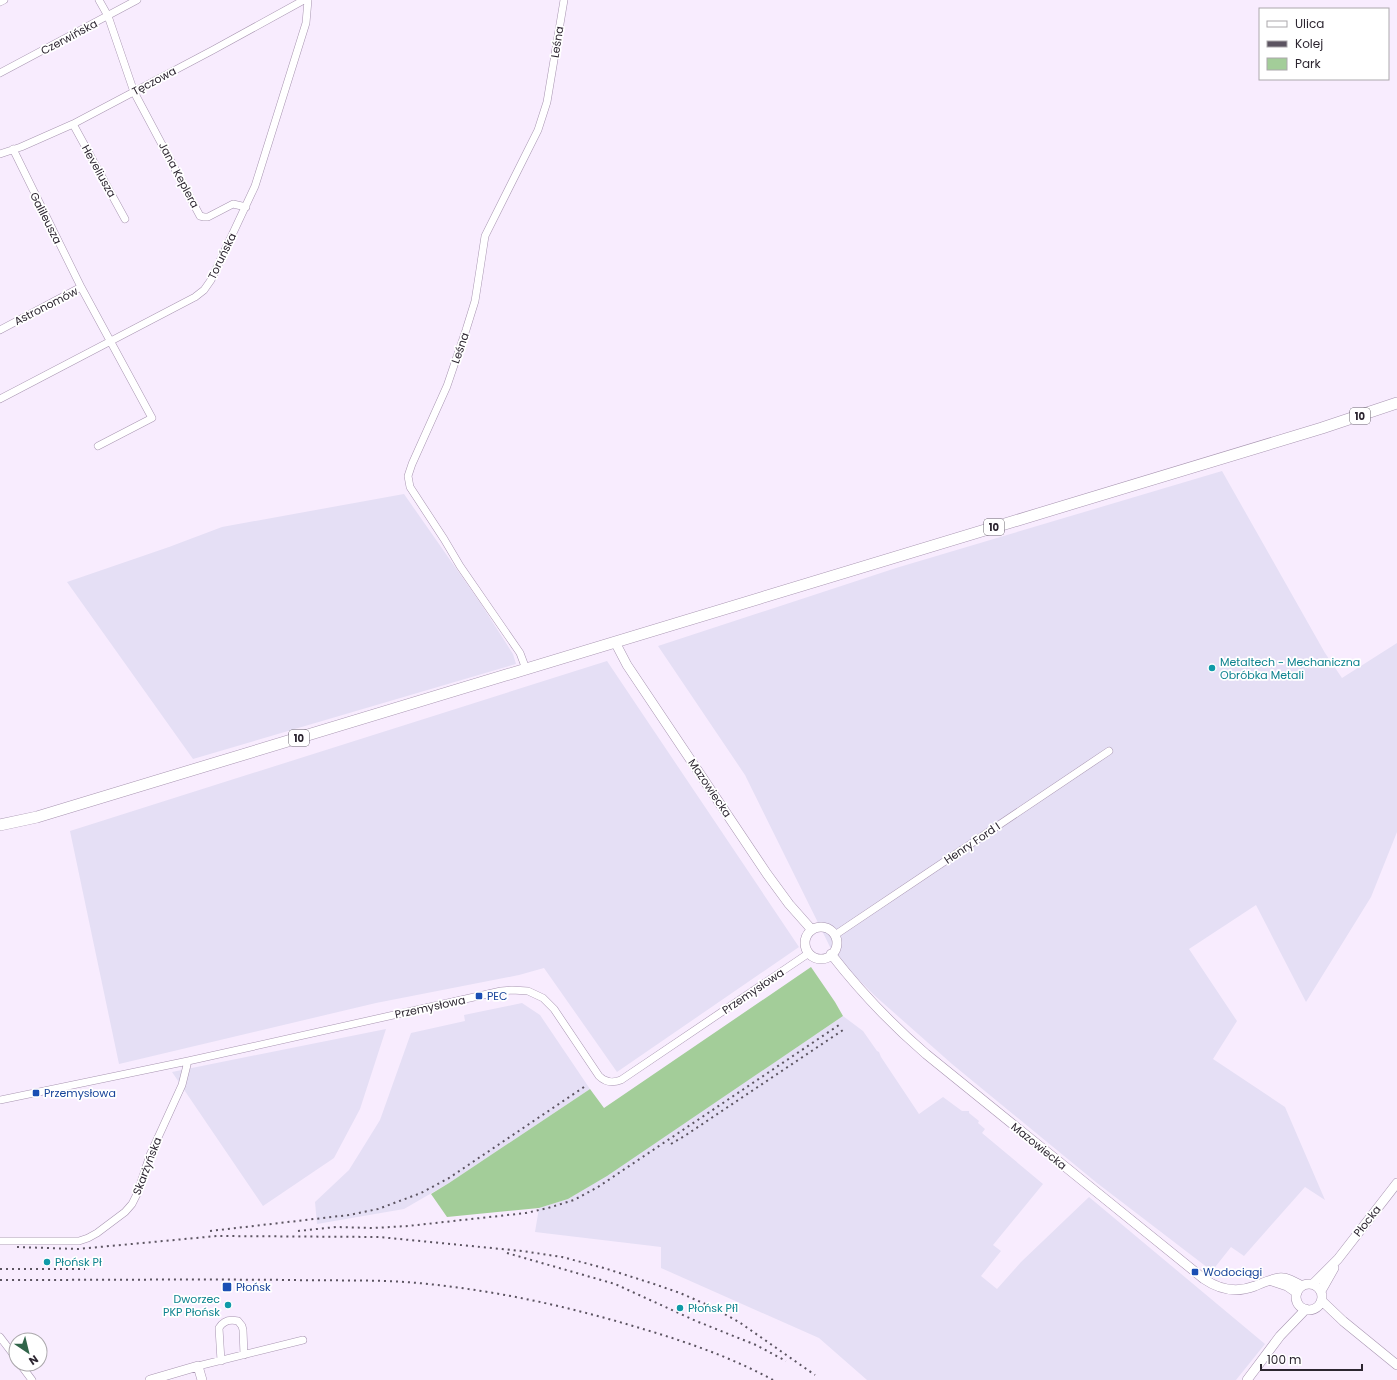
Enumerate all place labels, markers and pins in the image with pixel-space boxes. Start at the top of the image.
place label: Metaltech - Mechaniczna Obróbka Metali [1220,654,1360,683]
marker: Metaltech - Mechaniczna Obróbka Metali [1207,663,1217,673]
place label: PEC [487,988,508,1004]
marker: PEC [474,991,484,1001]
place label: Przemysłowa [44,1085,116,1101]
marker: Przemysłowa [31,1088,41,1098]
place label: Płońsk Pł [55,1254,102,1270]
marker: Płońsk Pł [42,1257,52,1267]
place label: Wodociągi [1203,1264,1263,1280]
marker: Wodociągi [1190,1267,1200,1277]
place label: Płońsk [236,1279,271,1295]
marker: Płońsk [221,1281,233,1293]
place label: Dworzec PKP Płońsk [163,1291,220,1320]
marker: Dworzec PKP Płońsk [223,1300,233,1310]
place label: Płońsk Pł1 [688,1300,738,1316]
marker: Płońsk Pł1 [675,1303,685,1313]

